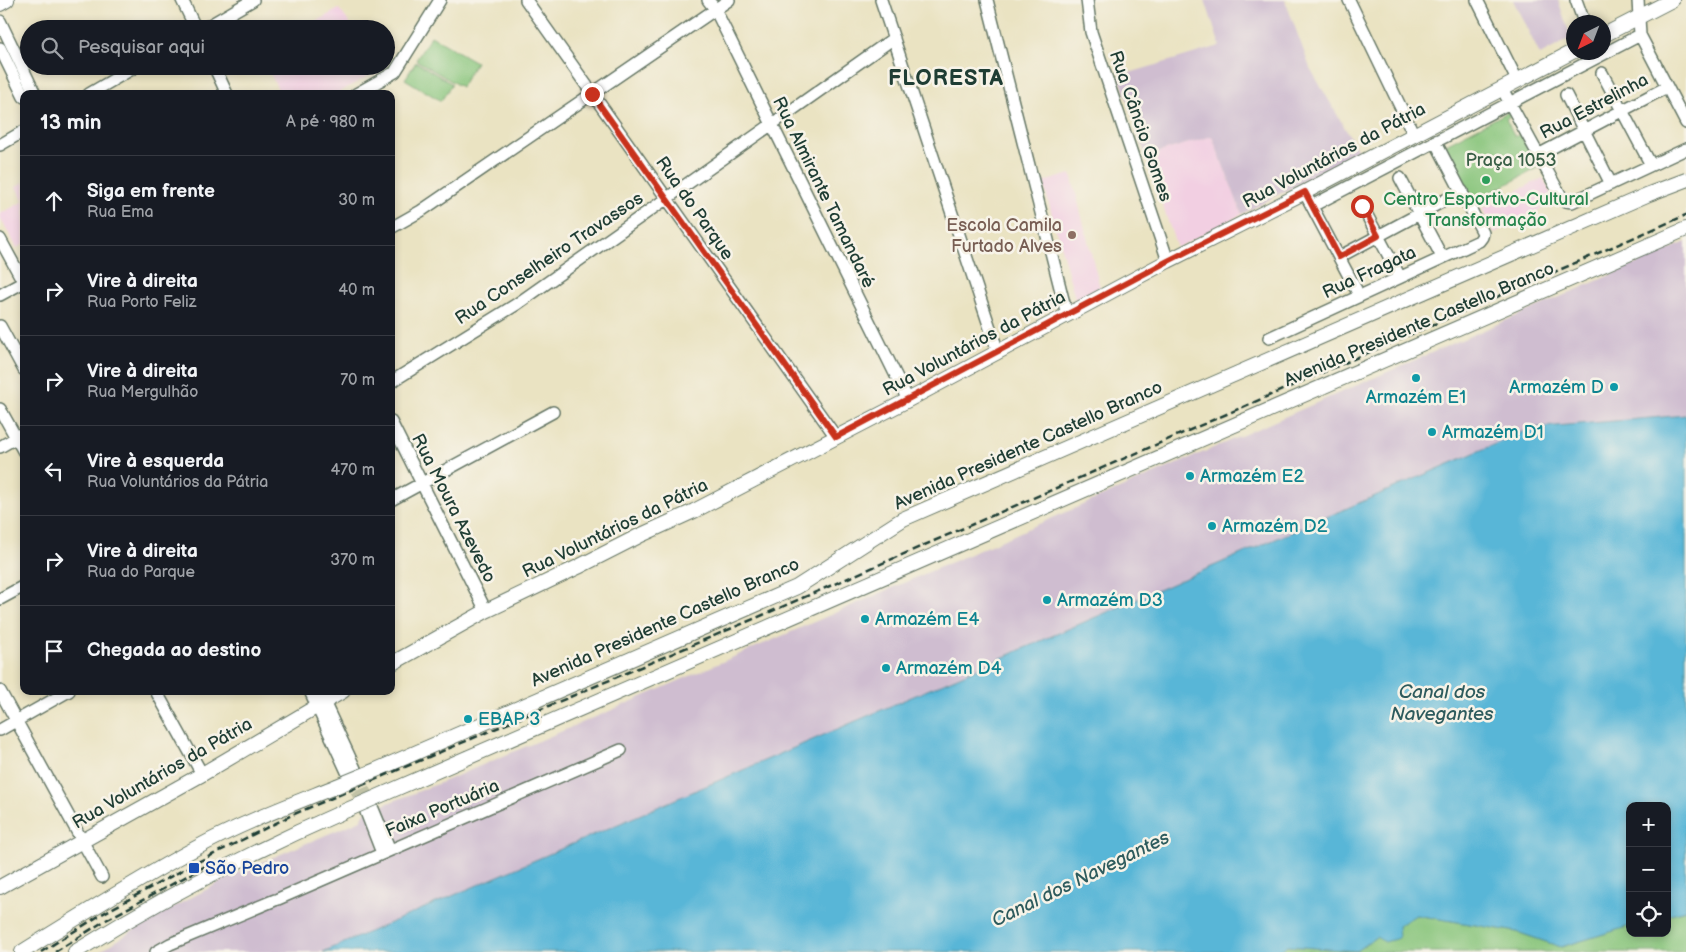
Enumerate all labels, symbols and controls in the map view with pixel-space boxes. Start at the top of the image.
north arrow [1566,15,1611,60]
search box [20,20,395,75]
icon: search [38,34,66,62]
text: Pesquisar aqui [78,36,205,59]
street label: Rua Câncio Gomes [1105,48,1176,204]
district label: FLORESTA [888,65,1004,92]
street label: Rua Estrelinha [1537,69,1652,144]
route end [581,83,604,106]
street label: Rua Almirante Tamandaré [768,93,879,291]
street label: Rua Voluntários da Pátria [1239,98,1429,213]
text: 13 min [40,110,102,135]
text: A pé · 980 m [286,113,375,132]
park label: Praça 1053 [1465,150,1557,171]
street label: Rua do Parque [651,153,738,264]
marker: Centro Esportivo-Cultural Transformação [1480,174,1492,186]
text: Siga em frente [87,180,215,203]
icon: ahead [40,187,68,215]
street label: Rua Conselheiro Travassos [451,188,647,329]
place label: Centro Esportivo-Cultural Transformação [1383,189,1589,231]
text: 30 m [338,191,375,210]
route start [1351,195,1374,218]
text: Rua Ema [87,203,154,222]
place label: Escola Camila Furtado Alves [946,215,1062,257]
marker: Escola Camila Furtado Alves [1066,229,1078,241]
street label: Rua Fragata [1319,242,1419,303]
street label: Avenida Presidente Castello Branco [1281,258,1557,391]
text: Vire à direita [87,270,198,293]
icon: right [40,277,68,305]
text: 40 m [338,281,375,300]
street label: Rua Voluntários da Pátria [879,286,1069,401]
text: Rua Porto Feliz [87,293,196,312]
text: Vire à direita [87,360,198,383]
icon: right [40,367,68,395]
text: 70 m [340,371,375,390]
marker: Armazém E1 [1410,372,1422,384]
street label: Avenida Presidente Castello Branco [891,377,1166,514]
place label: Armazém D [1509,377,1604,398]
marker: Armazém D [1608,381,1620,393]
text: Rua Mergulhão [87,383,198,402]
place label: Armazém E1 [1366,387,1466,408]
place label: Armazém D1 [1442,422,1544,443]
marker: Armazém D1 [1426,426,1438,438]
street label: Rua Moura Azevedo [407,430,500,586]
text: Vire à esquerda [87,450,224,473]
icon: left [40,457,68,485]
text: 470 m [330,461,375,480]
place label: Armazém E2 [1200,466,1304,487]
marker: Armazém E2 [1184,470,1196,482]
text: Rua Voluntários da Pátria [87,473,268,492]
street label: Rua Voluntários da Pátria [519,474,711,583]
place label: Armazém D2 [1222,516,1328,537]
marker: Armazém D2 [1206,520,1218,532]
text: Vire à direita [87,540,198,563]
icon: right [40,547,68,575]
text: 370 m [330,551,375,570]
street label: Avenida Presidente Castello Branco [528,554,803,691]
text: Rua do Parque [87,563,195,582]
place label: Armazém D3 [1057,590,1163,611]
marker: Armazém D3 [1041,594,1053,606]
place label: Armazém E4 [875,609,979,630]
marker: Armazém E4 [859,613,871,625]
icon: arrive [40,637,68,665]
text: Chegada ao destino [87,639,261,662]
place label: Armazém D4 [896,658,1002,679]
marker: Armazém D4 [880,662,892,674]
water label: Canal dos Navegantes [1390,681,1494,726]
place label: EBAP 3 [478,709,540,730]
street label: Rua Voluntários da Pátria [69,713,256,834]
marker: EBAP 3 [462,713,474,725]
street label: Faixa Portuária [382,775,502,842]
map controls [1626,802,1671,937]
button: + [1626,802,1671,847]
water label: Canal dos Navegantes [988,826,1174,932]
button: − [1626,847,1671,892]
place label: São Pedro [205,858,289,879]
marker: São Pedro [187,861,201,875]
button: locate [1626,892,1671,937]

